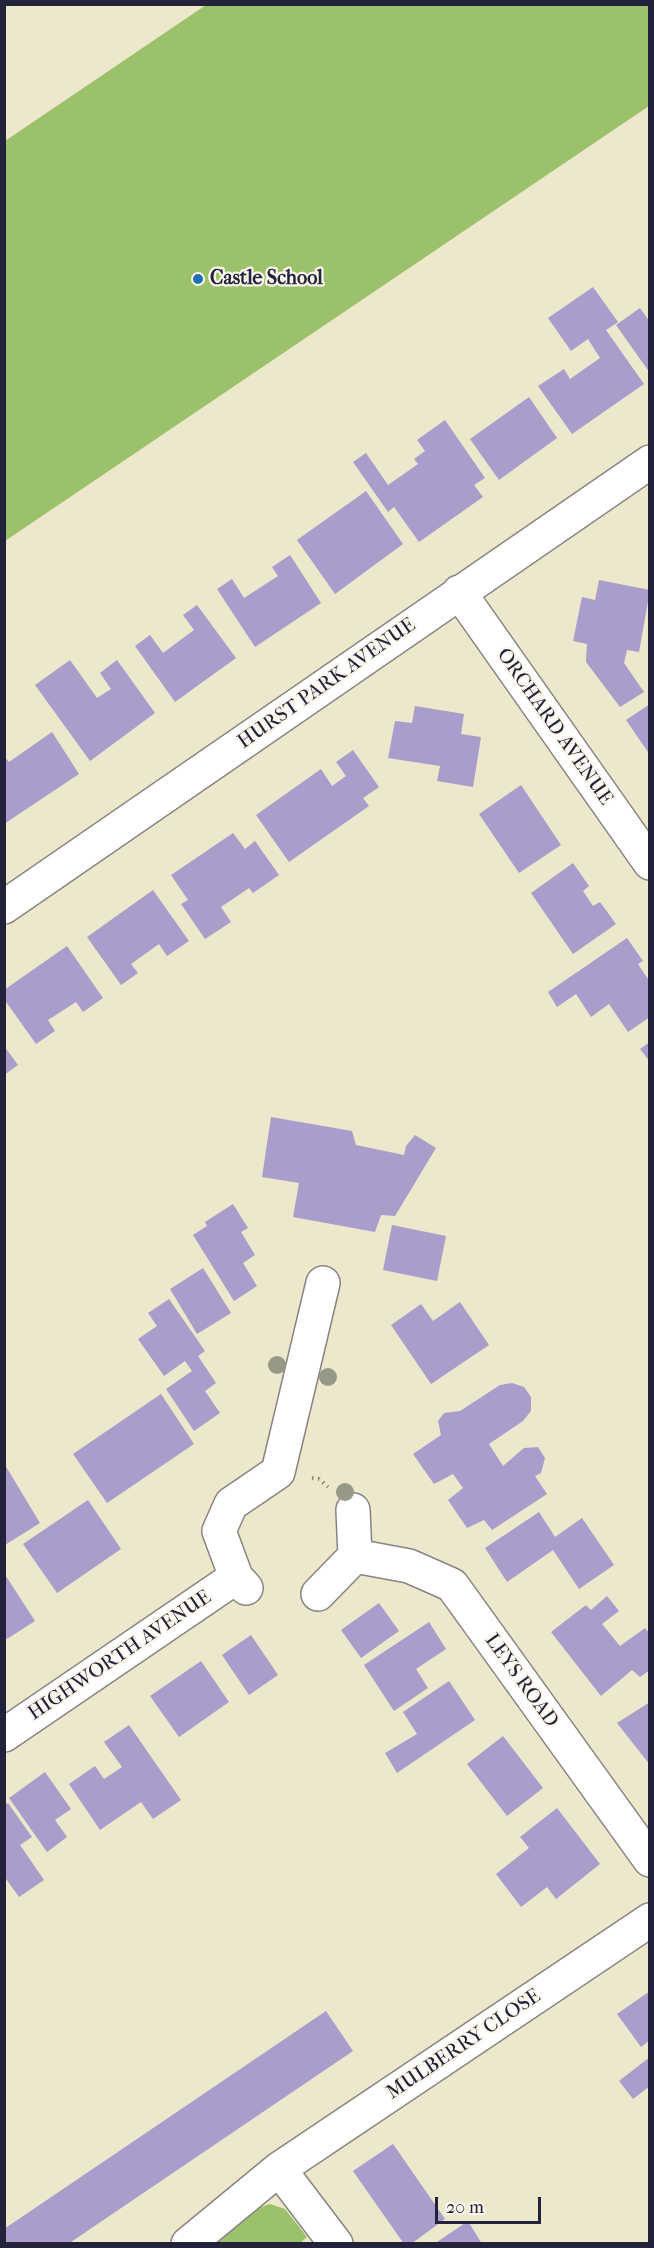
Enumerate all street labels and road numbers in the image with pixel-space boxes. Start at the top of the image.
street label: HURST PARK AVENUE [233,614,421,754]
street label: ORCHARD AVENUE [491,644,617,810]
street label: HIGHWORTH AVENUE [24,1586,216,1726]
street label: LEYS ROAD [479,1629,563,1733]
street label: MULBERRY CLOSE [382,1985,546,2105]

